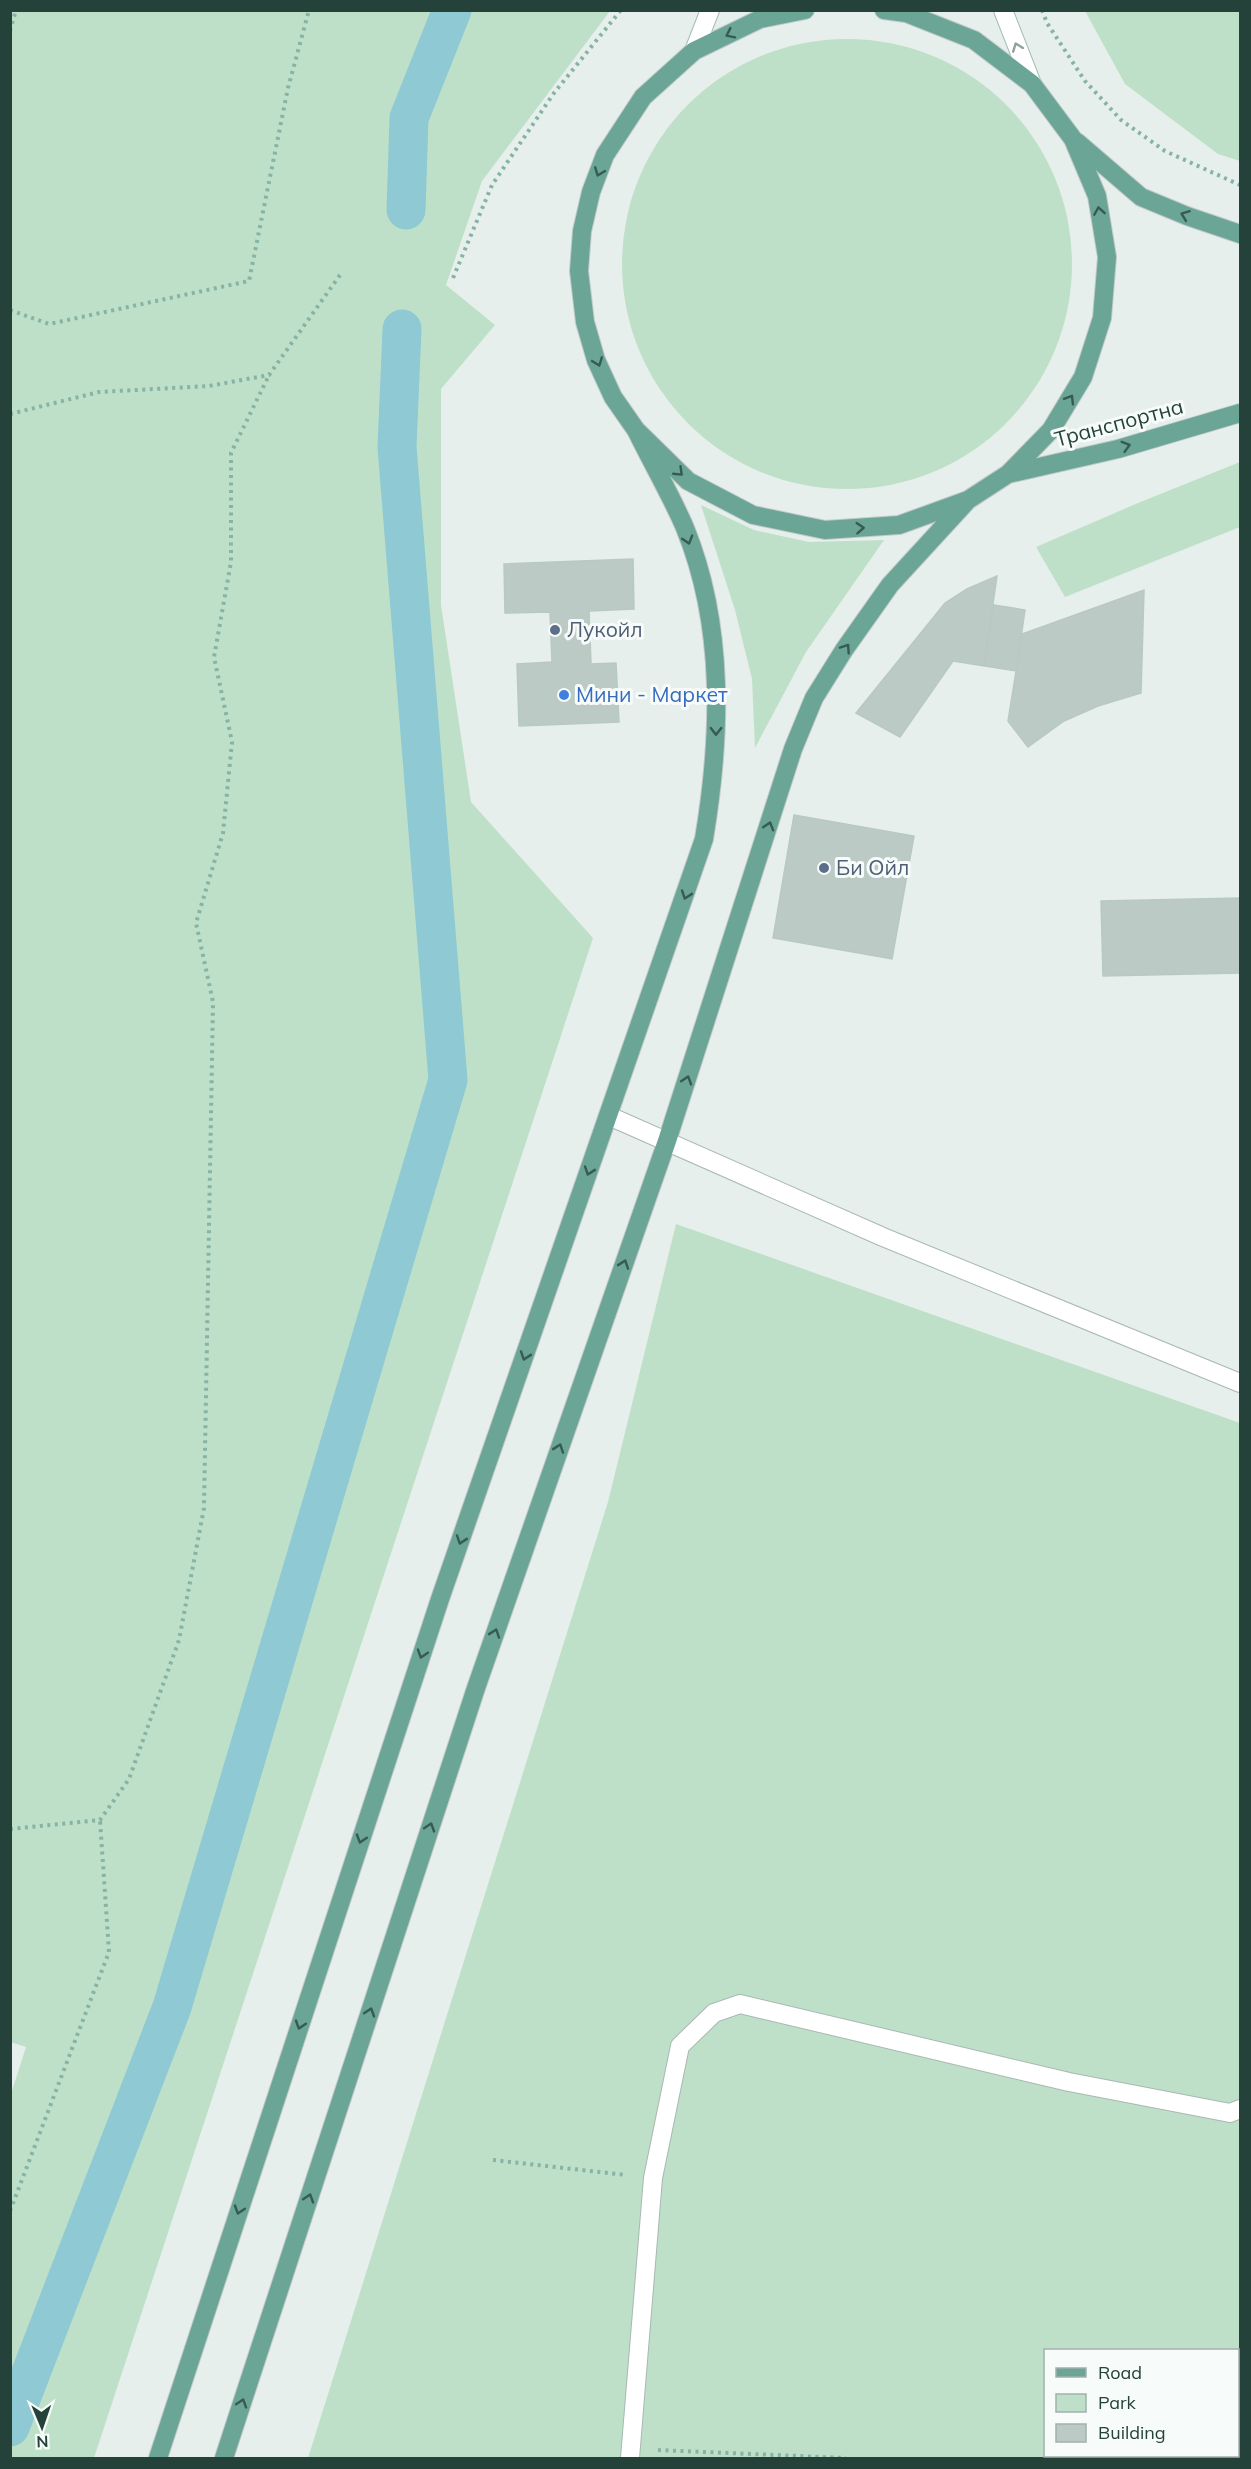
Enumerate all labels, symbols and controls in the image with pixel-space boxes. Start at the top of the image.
one-way arrow [725,27,736,38]
one-way arrow [1012,43,1025,53]
one-way arrow [594,165,606,176]
one-way arrow [1094,207,1106,216]
one-way arrow [1180,210,1191,223]
one-way arrow [590,356,603,366]
street label: Транспортна [1051,392,1186,452]
one-way arrow [1062,395,1074,405]
one-way arrow [1120,441,1131,453]
one-way arrow [672,465,682,476]
one-way arrow [855,522,864,535]
one-way arrow [681,534,693,545]
place label: Лукойл [567,616,643,642]
marker: Лукойл [548,623,562,637]
one-way arrow [839,643,850,654]
place label: Мини - Маркет [576,681,728,707]
marker: Мини - Маркет [557,688,571,702]
one-way arrow [709,727,722,736]
one-way arrow [762,821,774,831]
place label: Би Ойл [836,854,909,880]
marker: Би Ойл [817,861,831,875]
one-way arrow [680,889,693,900]
one-way arrow [679,1075,692,1086]
one-way arrow [584,1166,597,1176]
one-way arrow [616,1259,629,1270]
one-way arrow [519,1350,532,1360]
one-way arrow [552,1444,565,1454]
one-way arrow [455,1534,468,1545]
one-way arrow [488,1628,500,1638]
one-way arrow [417,1648,429,1659]
one-way arrow [423,1822,436,1833]
one-way arrow [356,1833,368,1844]
one-way arrow [363,2007,375,2018]
one-way arrow [295,2019,307,2030]
one-way arrow [302,2193,315,2204]
one-way arrow [234,2204,247,2215]
legend [1044,2349,1239,2457]
text: Road [1098,2361,1142,2384]
text: Park [1098,2391,1137,2414]
north arrow [12,2397,72,2457]
one-way arrow [235,2398,248,2409]
text: Building [1098,2421,1166,2444]
text: N [36,2432,49,2452]

